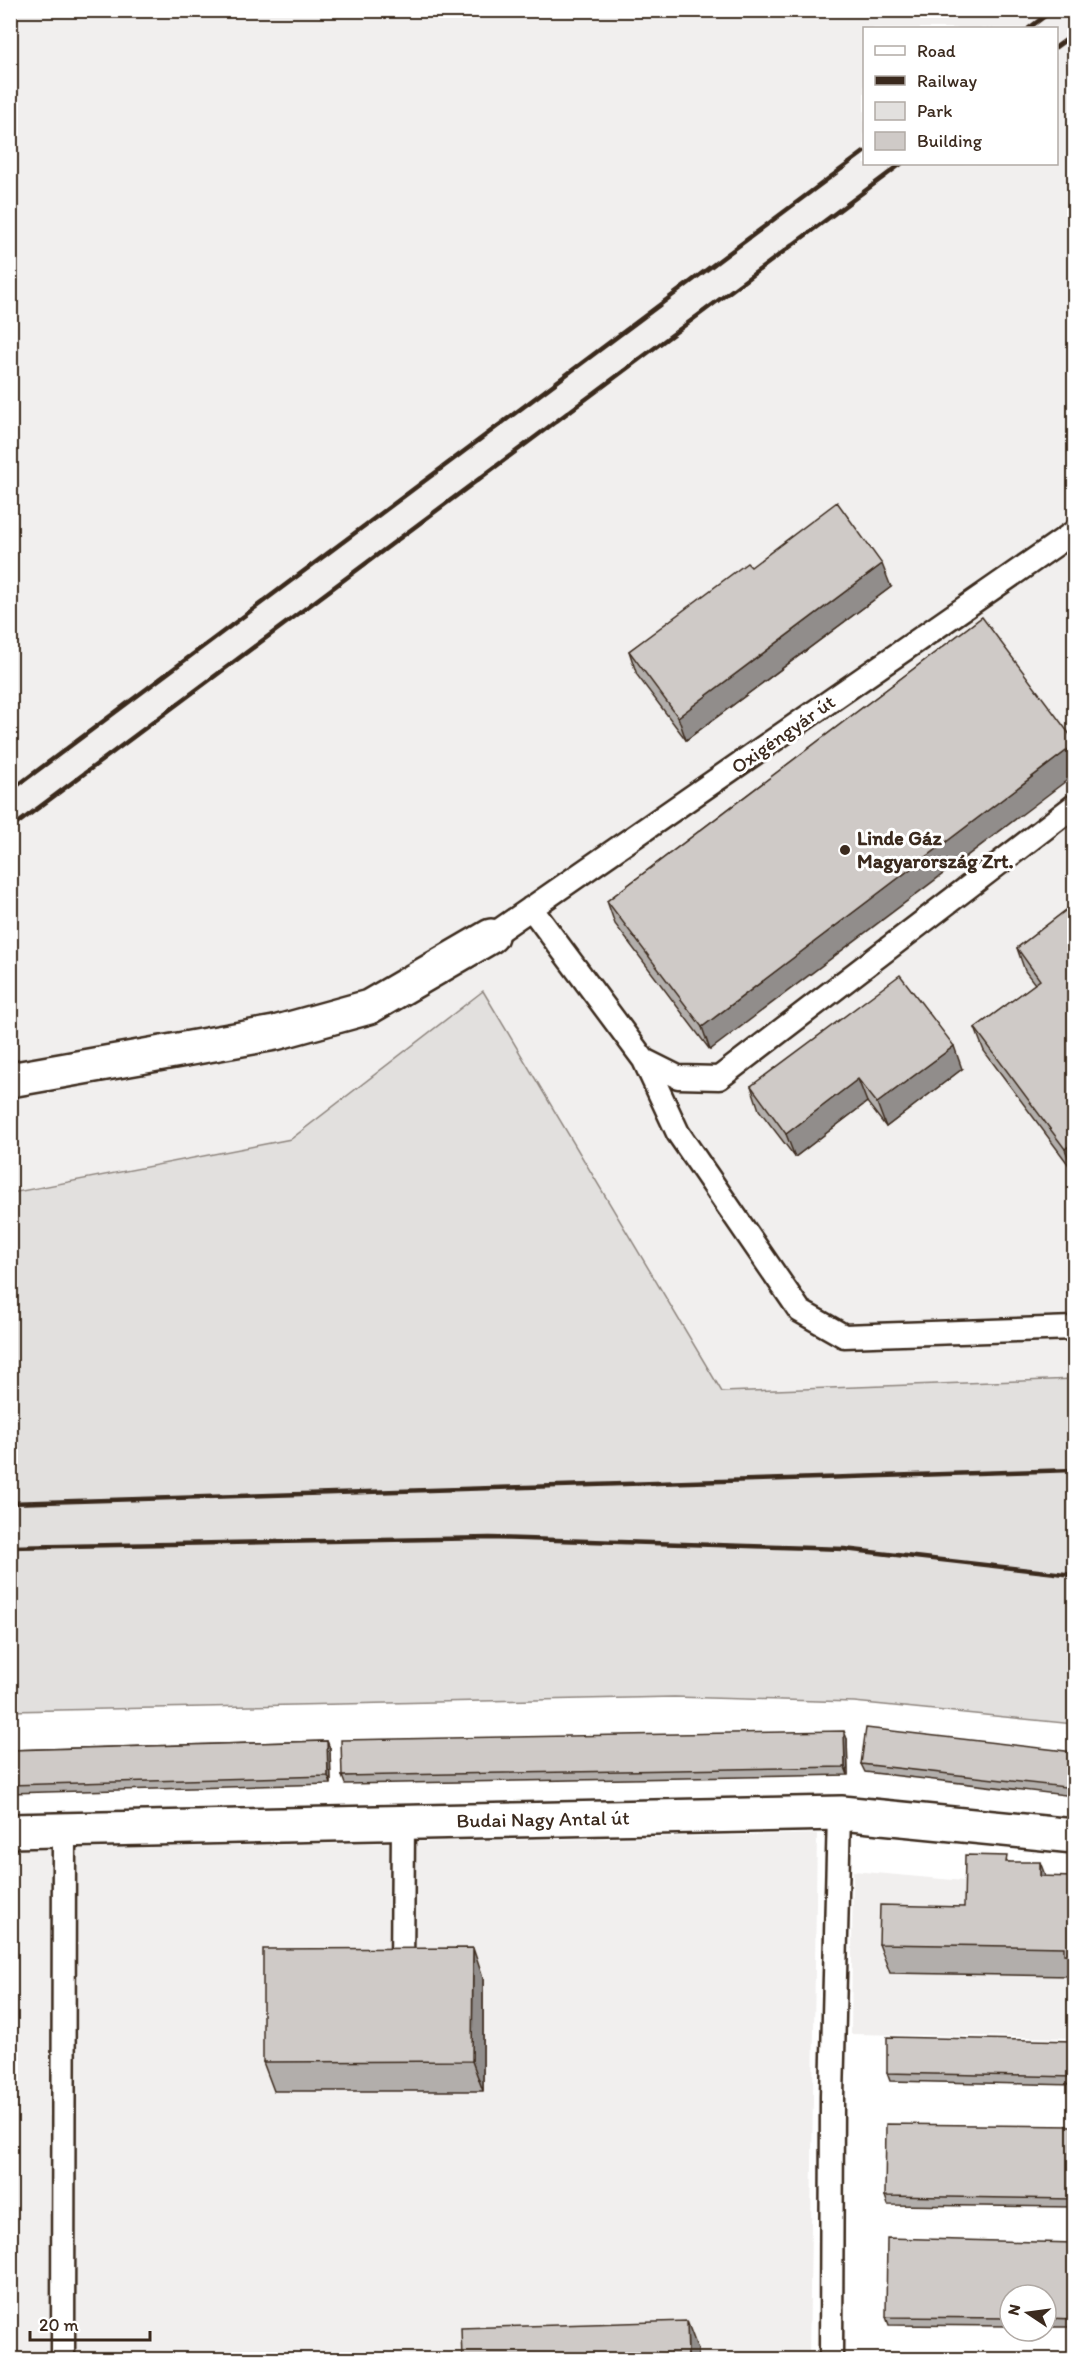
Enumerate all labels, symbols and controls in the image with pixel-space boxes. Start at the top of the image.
legend [863,27,1058,165]
text: Road [917,40,956,62]
text: Railway [917,70,978,92]
text: Park [917,100,952,122]
text: Building [917,130,983,152]
street label: Oxigéngyár út [726,689,840,779]
place label: Linde Gáz Magyarország Zrt. [857,826,1013,874]
marker: Linde Gáz Magyarország Zrt. [838,843,852,857]
street label: Budai Nagy Antal út [456,1805,630,1833]
north arrow [998,2283,1058,2343]
text: N [1003,2302,1024,2317]
scale bar [30,2304,150,2342]
text: 20 m [39,2314,79,2336]

